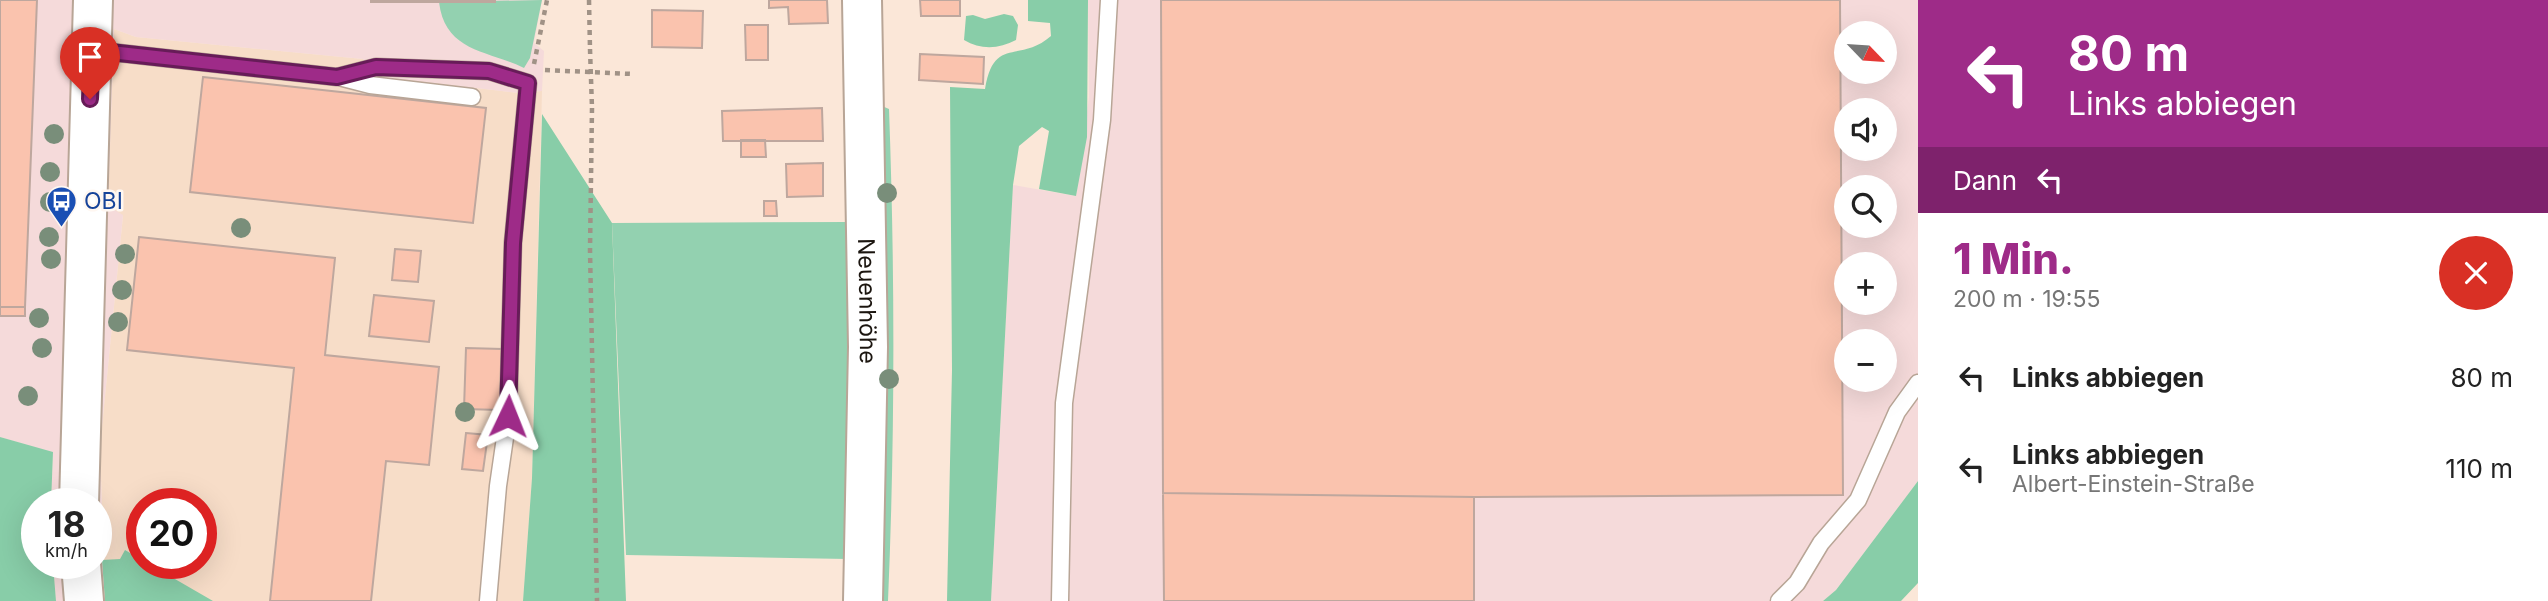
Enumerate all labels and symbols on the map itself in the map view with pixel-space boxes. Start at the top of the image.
north arrow [1834,21,1897,84]
pin [60,27,120,99]
bus stop icon: OBI [44,184,78,228]
place label: OBI [84,187,123,215]
street label: Neuenhöhe [852,238,882,364]
position arrow [471,379,545,453]
speed limit sign: 20 [126,488,217,579]

